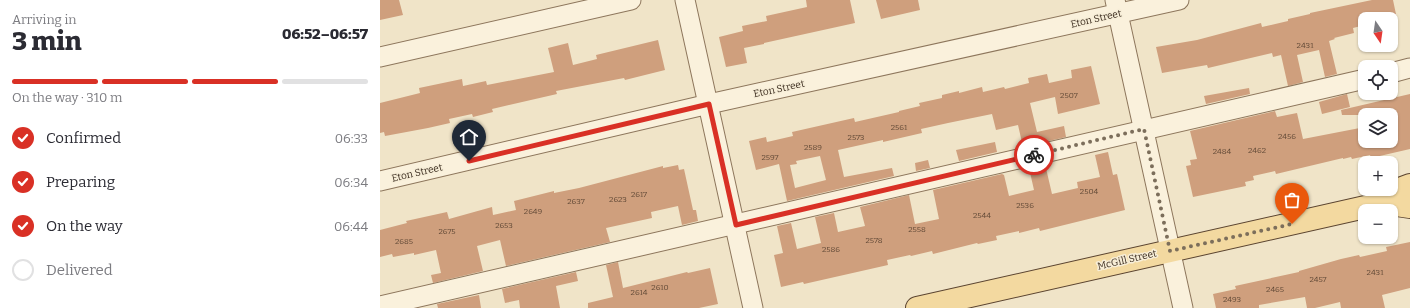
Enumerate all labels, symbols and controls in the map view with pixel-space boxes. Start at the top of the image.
street label: Eton Street [1069,7,1123,31]
text: Arriving in [12,12,77,27]
north arrow [1358,12,1398,52]
map controls [1358,12,1398,244]
text: 06:52–06:57 [282,25,368,43]
text: 3 min [12,26,82,57]
house number: 2431 [1297,41,1314,50]
button: locate [1358,60,1398,100]
street label: Eton Street [752,78,806,100]
text: On the way · 310 m [12,90,122,105]
house number: 2507 [1060,91,1078,100]
button: layers [1358,108,1398,148]
pin [452,120,486,161]
house number: 2561 [891,123,908,132]
icon: home [458,126,480,148]
icon: check [12,127,34,149]
text: Confirmed [46,129,121,147]
text: 06:33 [335,131,368,146]
house number: 2456 [1278,132,1296,141]
house number: 2573 [848,133,865,142]
courier [1014,135,1054,175]
house number: 2589 [804,143,822,152]
icon: bike [1023,144,1045,166]
house number: 2462 [1248,146,1266,155]
house number: 2484 [1213,147,1232,156]
house number: 2597 [761,153,779,162]
button: + [1358,156,1398,196]
street label: Eton Street [390,161,444,185]
icon: check [12,171,34,193]
text: Preparing [46,173,115,191]
text: 06:34 [334,175,368,190]
pin [1275,183,1309,224]
house number: 2504 [1080,187,1099,196]
icon: bag [1281,189,1303,211]
house number: 2617 [631,190,647,199]
house number: 2623 [609,195,627,204]
house number: 2637 [567,197,585,206]
house number: 2536 [1016,201,1034,210]
button: − [1358,204,1398,244]
house number: 2649 [524,207,543,216]
house number: 2544 [973,211,991,220]
icon: check [12,215,34,237]
text: On the way [46,217,123,235]
text: 06:44 [334,219,368,234]
house number: 2653 [495,221,513,230]
house number: 2558 [908,225,926,234]
house number: 2675 [438,227,456,236]
house number: 2578 [865,236,883,245]
house number: 2685 [395,237,413,246]
house number: 2586 [822,245,840,254]
street label: McGill Street [1096,247,1158,273]
text: Delivered [46,261,113,279]
house number: 2431 [1367,268,1384,277]
house number: 2457 [1309,275,1327,284]
house number: 2610 [651,283,669,292]
house number: 2465 [1266,285,1284,294]
house number: 2614 [631,288,648,297]
house number: 2493 [1223,295,1241,304]

